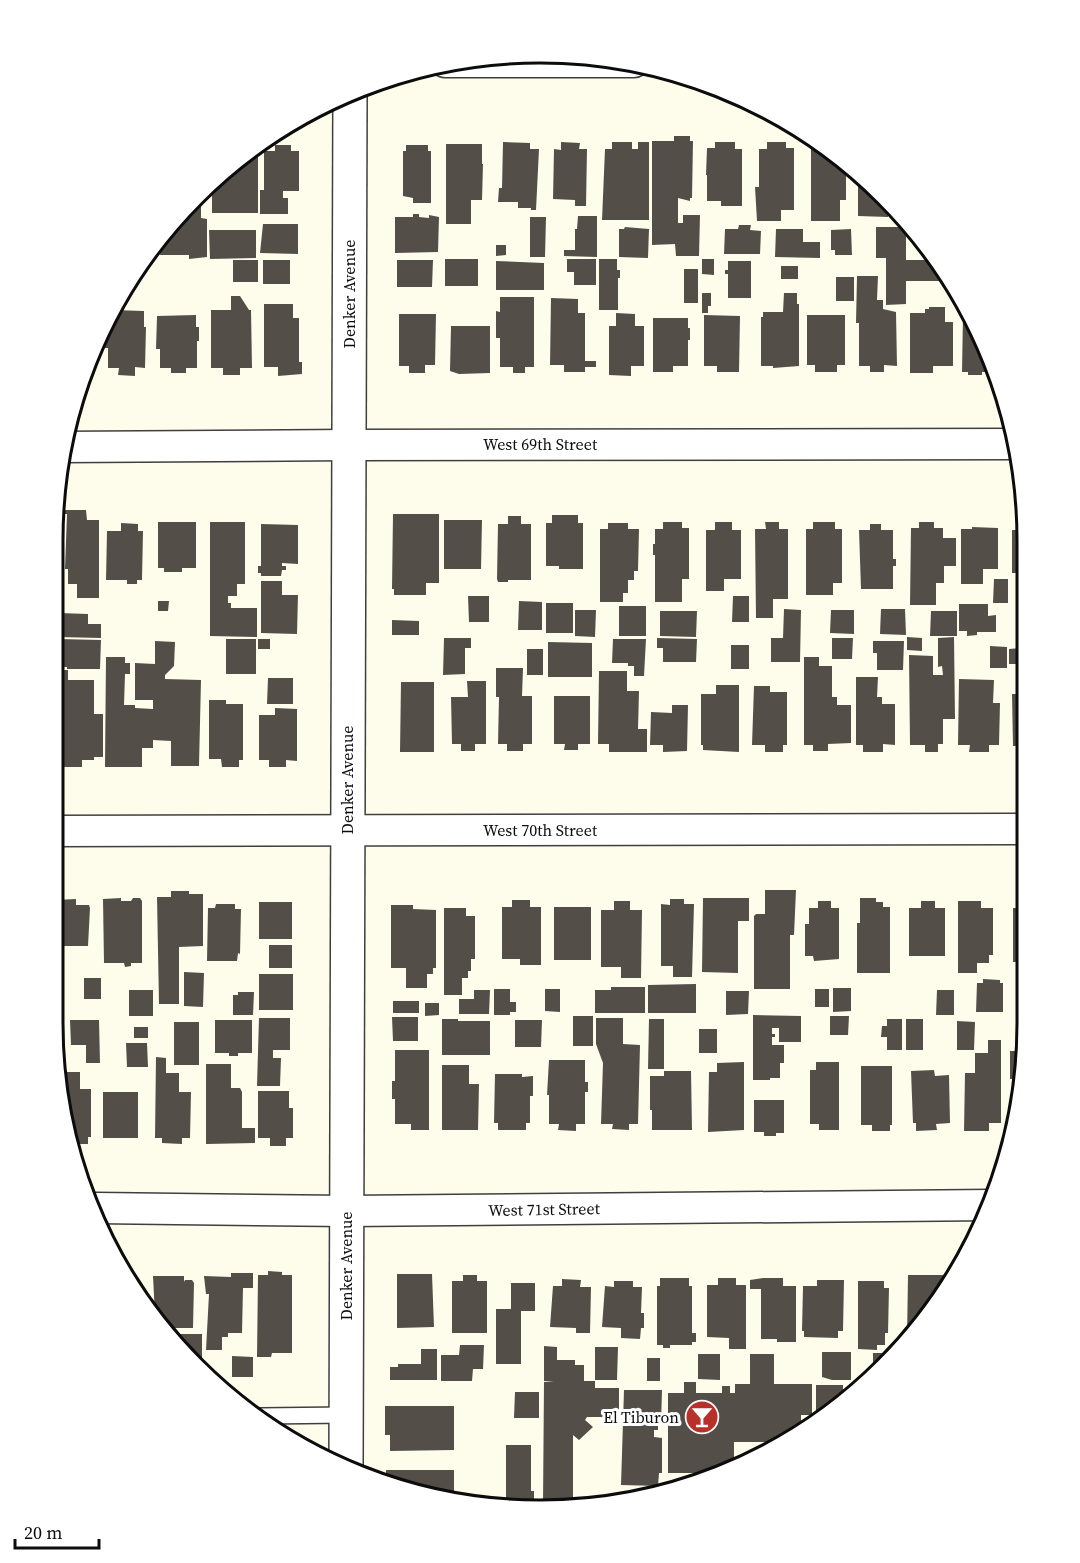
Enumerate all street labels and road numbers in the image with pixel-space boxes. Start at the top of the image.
street label: Denker Avenue [338,240,360,348]
street label: West 69th Street [483,433,598,455]
street label: Denker Avenue [336,726,358,834]
street label: West 70th Street [483,819,598,841]
street label: West 71st Street [488,1197,601,1221]
street label: Denker Avenue [335,1212,357,1320]

